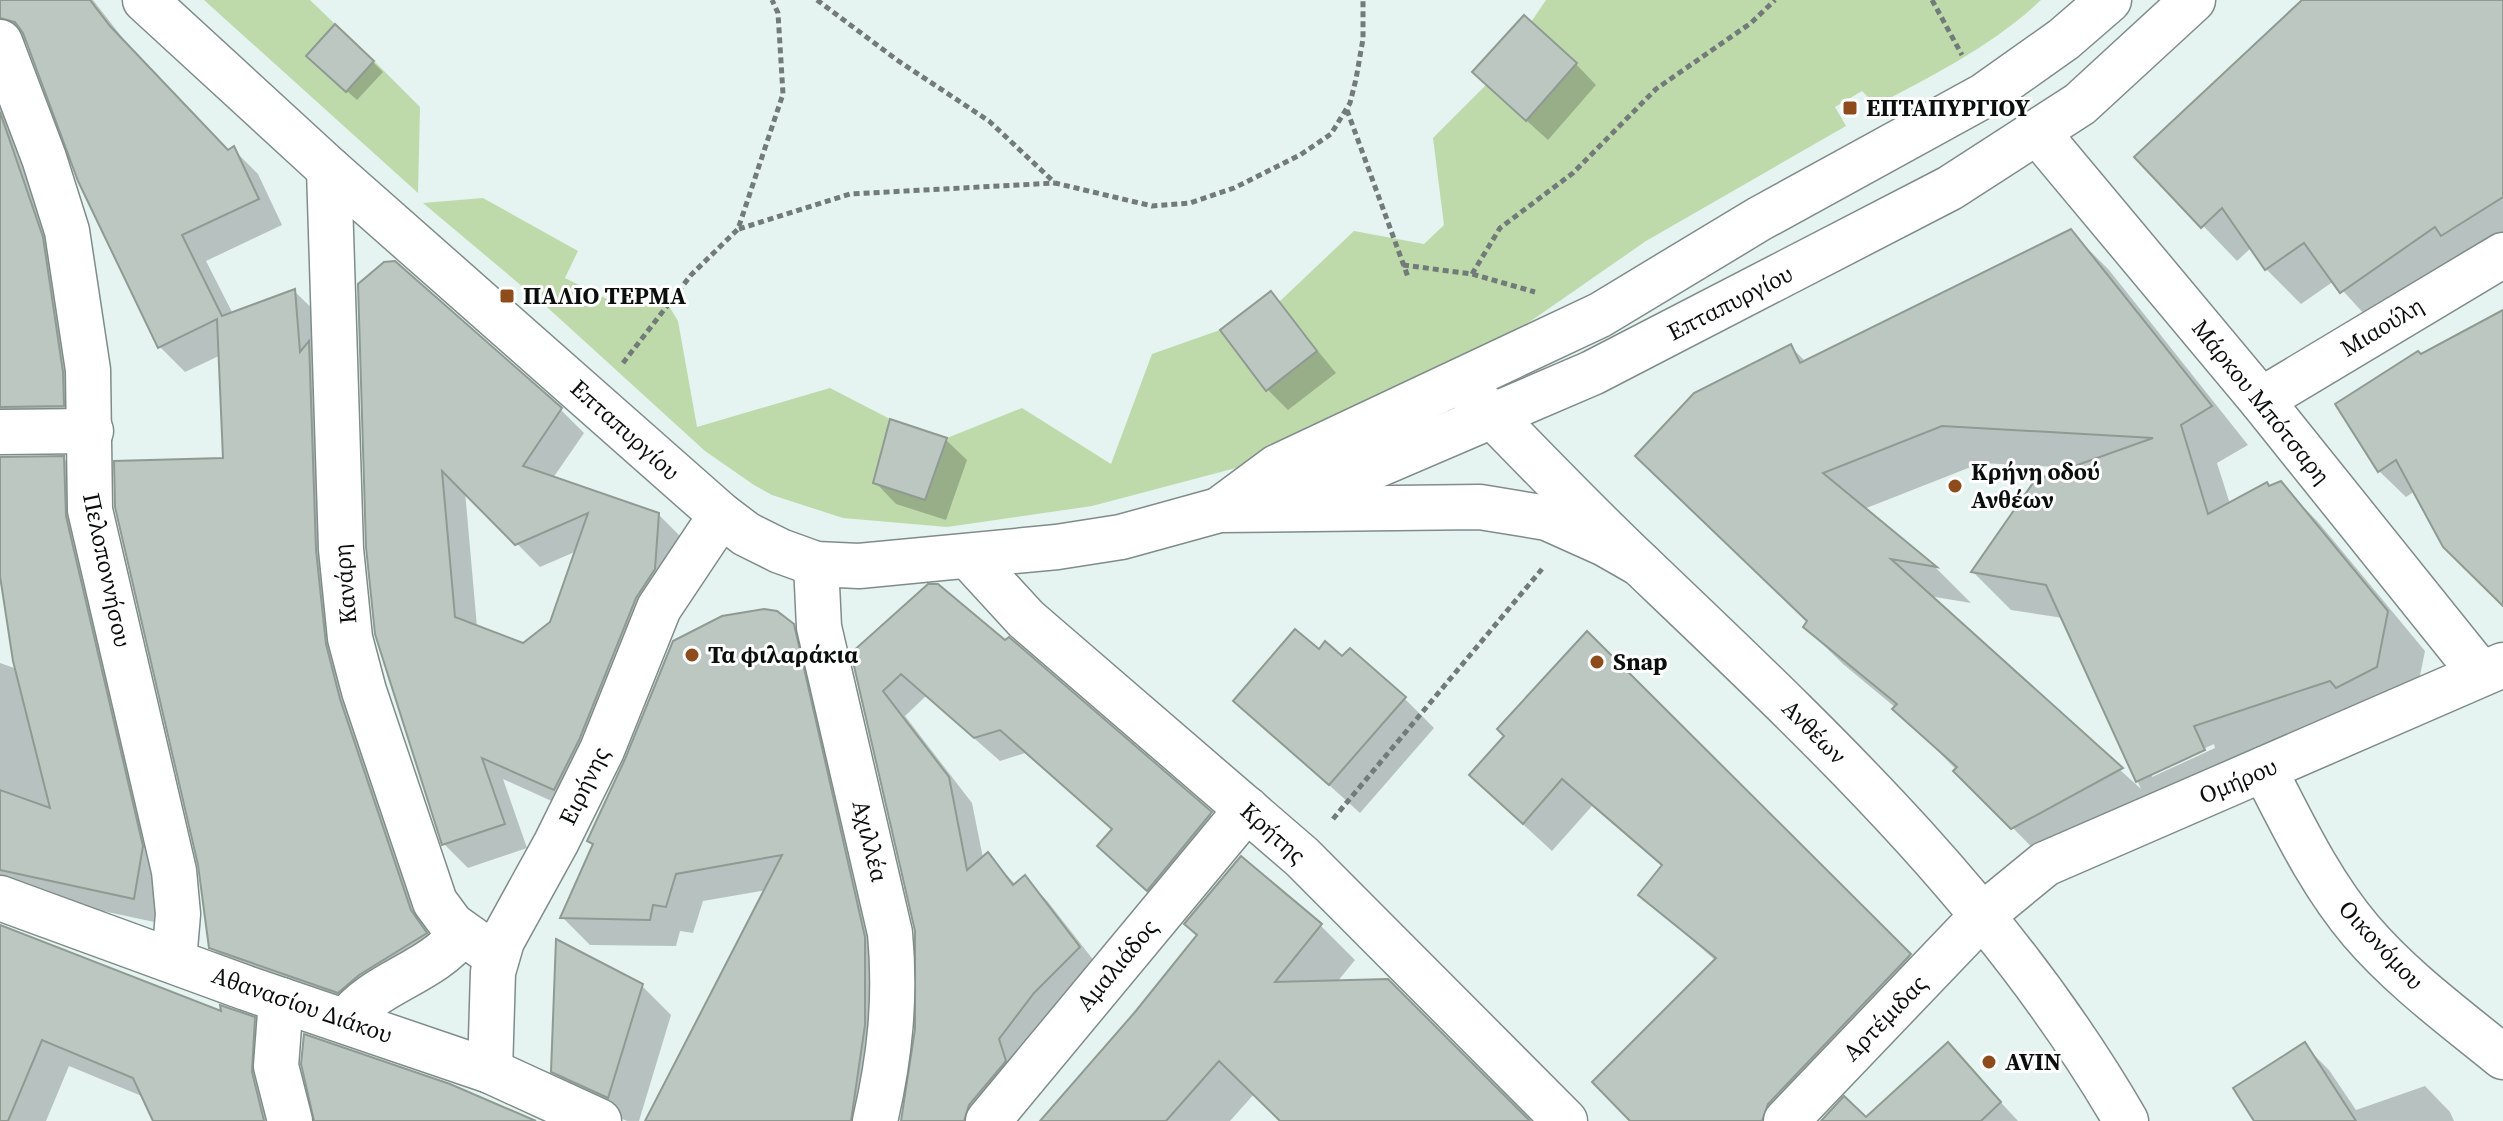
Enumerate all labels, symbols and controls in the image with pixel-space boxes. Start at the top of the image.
place label: ΕΠΤΑΠΥΡΓΙΟΥ [1866,91,2030,124]
marker: ΕΠΤΑΠΥΡΓΙΟΥ [1841,99,1859,117]
street label: Επταπυργίου [1661,257,1798,348]
place label: ΠΑΛΙΟ ΤΕΡΜΑ [523,279,686,312]
marker: ΠΑΛΙΟ ΤΕΡΜΑ [498,287,516,305]
street label: Μιαούλη [2334,289,2429,364]
street label: Μάρκου Μπότσαρη [2185,312,2338,491]
street label: Επταπυργίου [564,372,687,488]
place label: Κρήνη οδού Ανθέων [1971,455,2100,516]
marker: Κρήνη οδού Ανθέων [1946,477,1964,495]
street label: Πελοποννήσου [75,490,140,650]
street label: Κανάρη [325,543,364,625]
place label: Τα φιλαράκια [708,638,858,671]
place label: Snap [1613,645,1668,678]
marker: Τα φιλαράκια [683,646,701,664]
marker: Snap [1588,653,1606,671]
street label: Ανθέων [1775,692,1854,771]
street label: Ειρήνης [550,741,617,831]
street label: Ομήρου [2194,749,2282,812]
street label: Κρήτης [1233,794,1313,871]
street label: Αχιλλέα [844,797,897,885]
street label: Οικονόμου [2331,893,2431,997]
street label: Αμαλιάδος [1068,911,1165,1018]
street label: Αθανασίου Διάκου [208,958,397,1051]
street label: Αρτέμιδας [1835,967,1934,1068]
place label: AVIN [2005,1045,2061,1078]
marker: AVIN [1980,1053,1998,1071]

